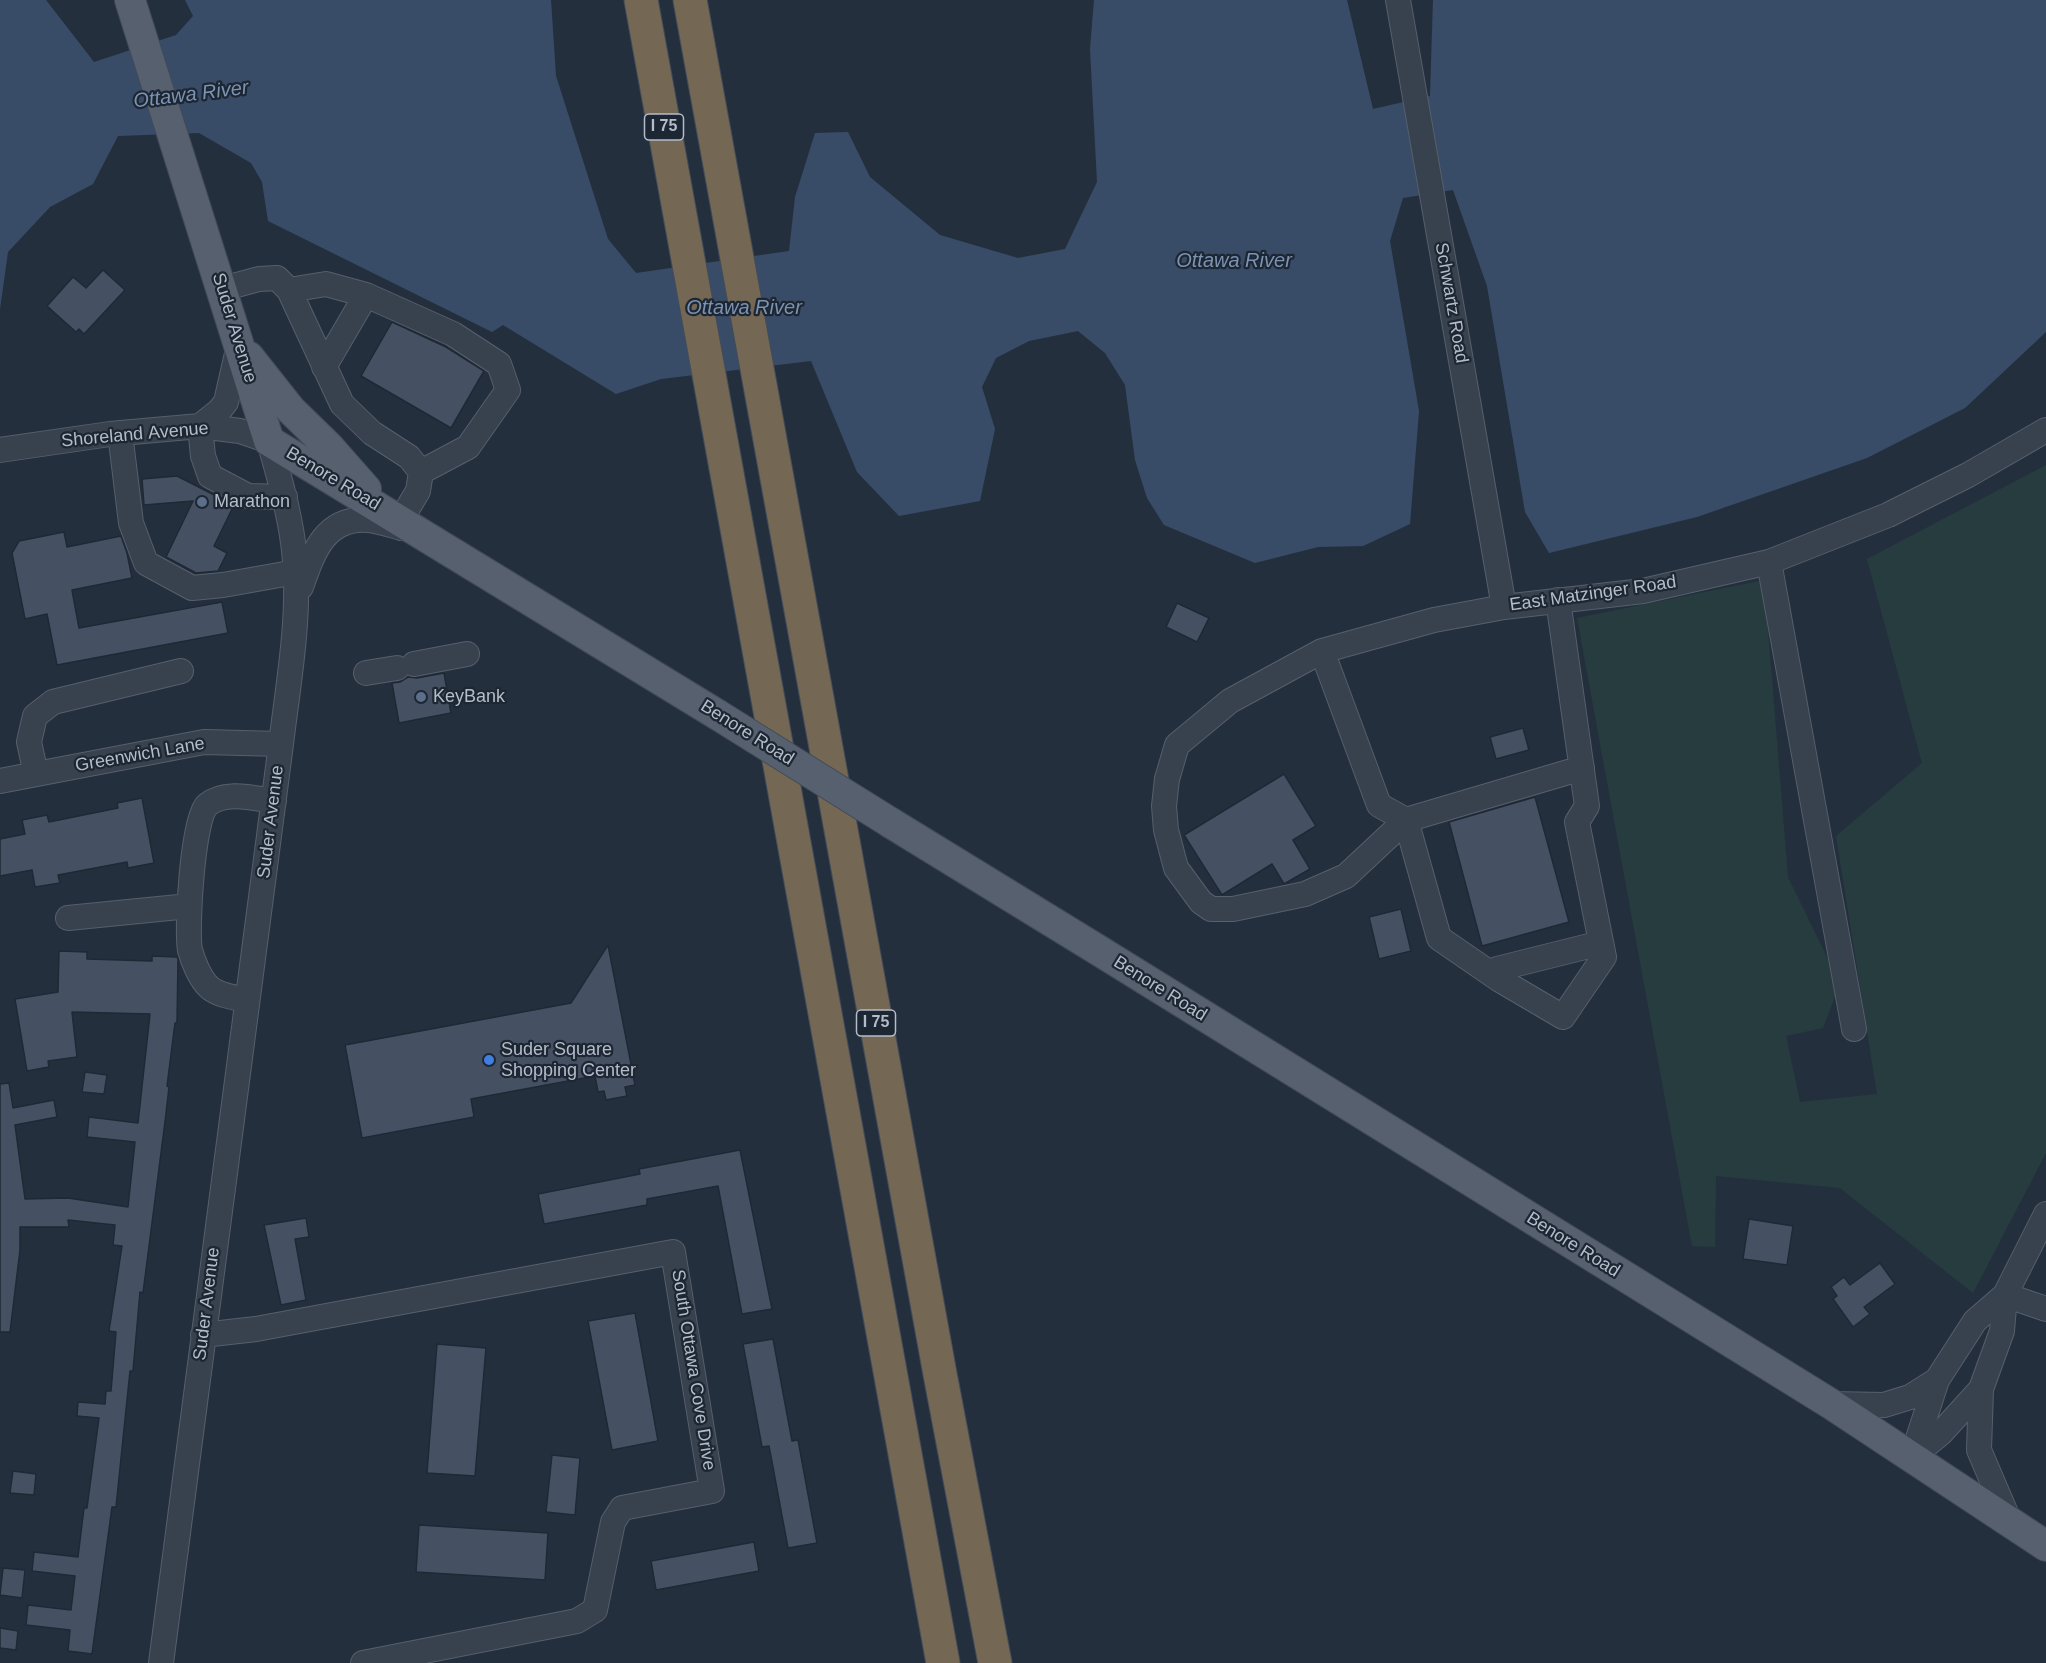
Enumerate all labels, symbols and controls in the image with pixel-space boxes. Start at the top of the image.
water label: Ottawa River [132,76,250,114]
road number: I 75 [644,114,684,140]
street label: Schwartz Road [1430,241,1472,365]
water label: Ottawa River [1176,249,1292,273]
street label: Suder Avenue [207,270,261,386]
water label: Ottawa River [686,296,802,320]
street label: Shoreland Avenue [60,418,210,452]
street label: Benore Road [282,442,384,516]
place label: Marathon [214,491,290,513]
marker: Marathon [195,495,209,509]
street label: East Matzinger Road [1508,572,1678,616]
place label: KeyBank [433,686,505,708]
marker: KeyBank [414,690,428,704]
street label: Benore Road [696,696,798,770]
street label: Greenwich Lane [74,733,206,777]
street label: Suder Avenue [253,764,289,880]
street label: Benore Road [1109,952,1211,1026]
road number: I 75 [856,1010,896,1036]
place label: Suder Square Shopping Center [501,1039,636,1082]
marker: Suder Square Shopping Center [482,1053,496,1067]
street label: Benore Road [1522,1208,1624,1282]
street label: Suder Avenue [189,1246,225,1362]
street label: South Ottawa Cove Drive [666,1268,720,1472]

